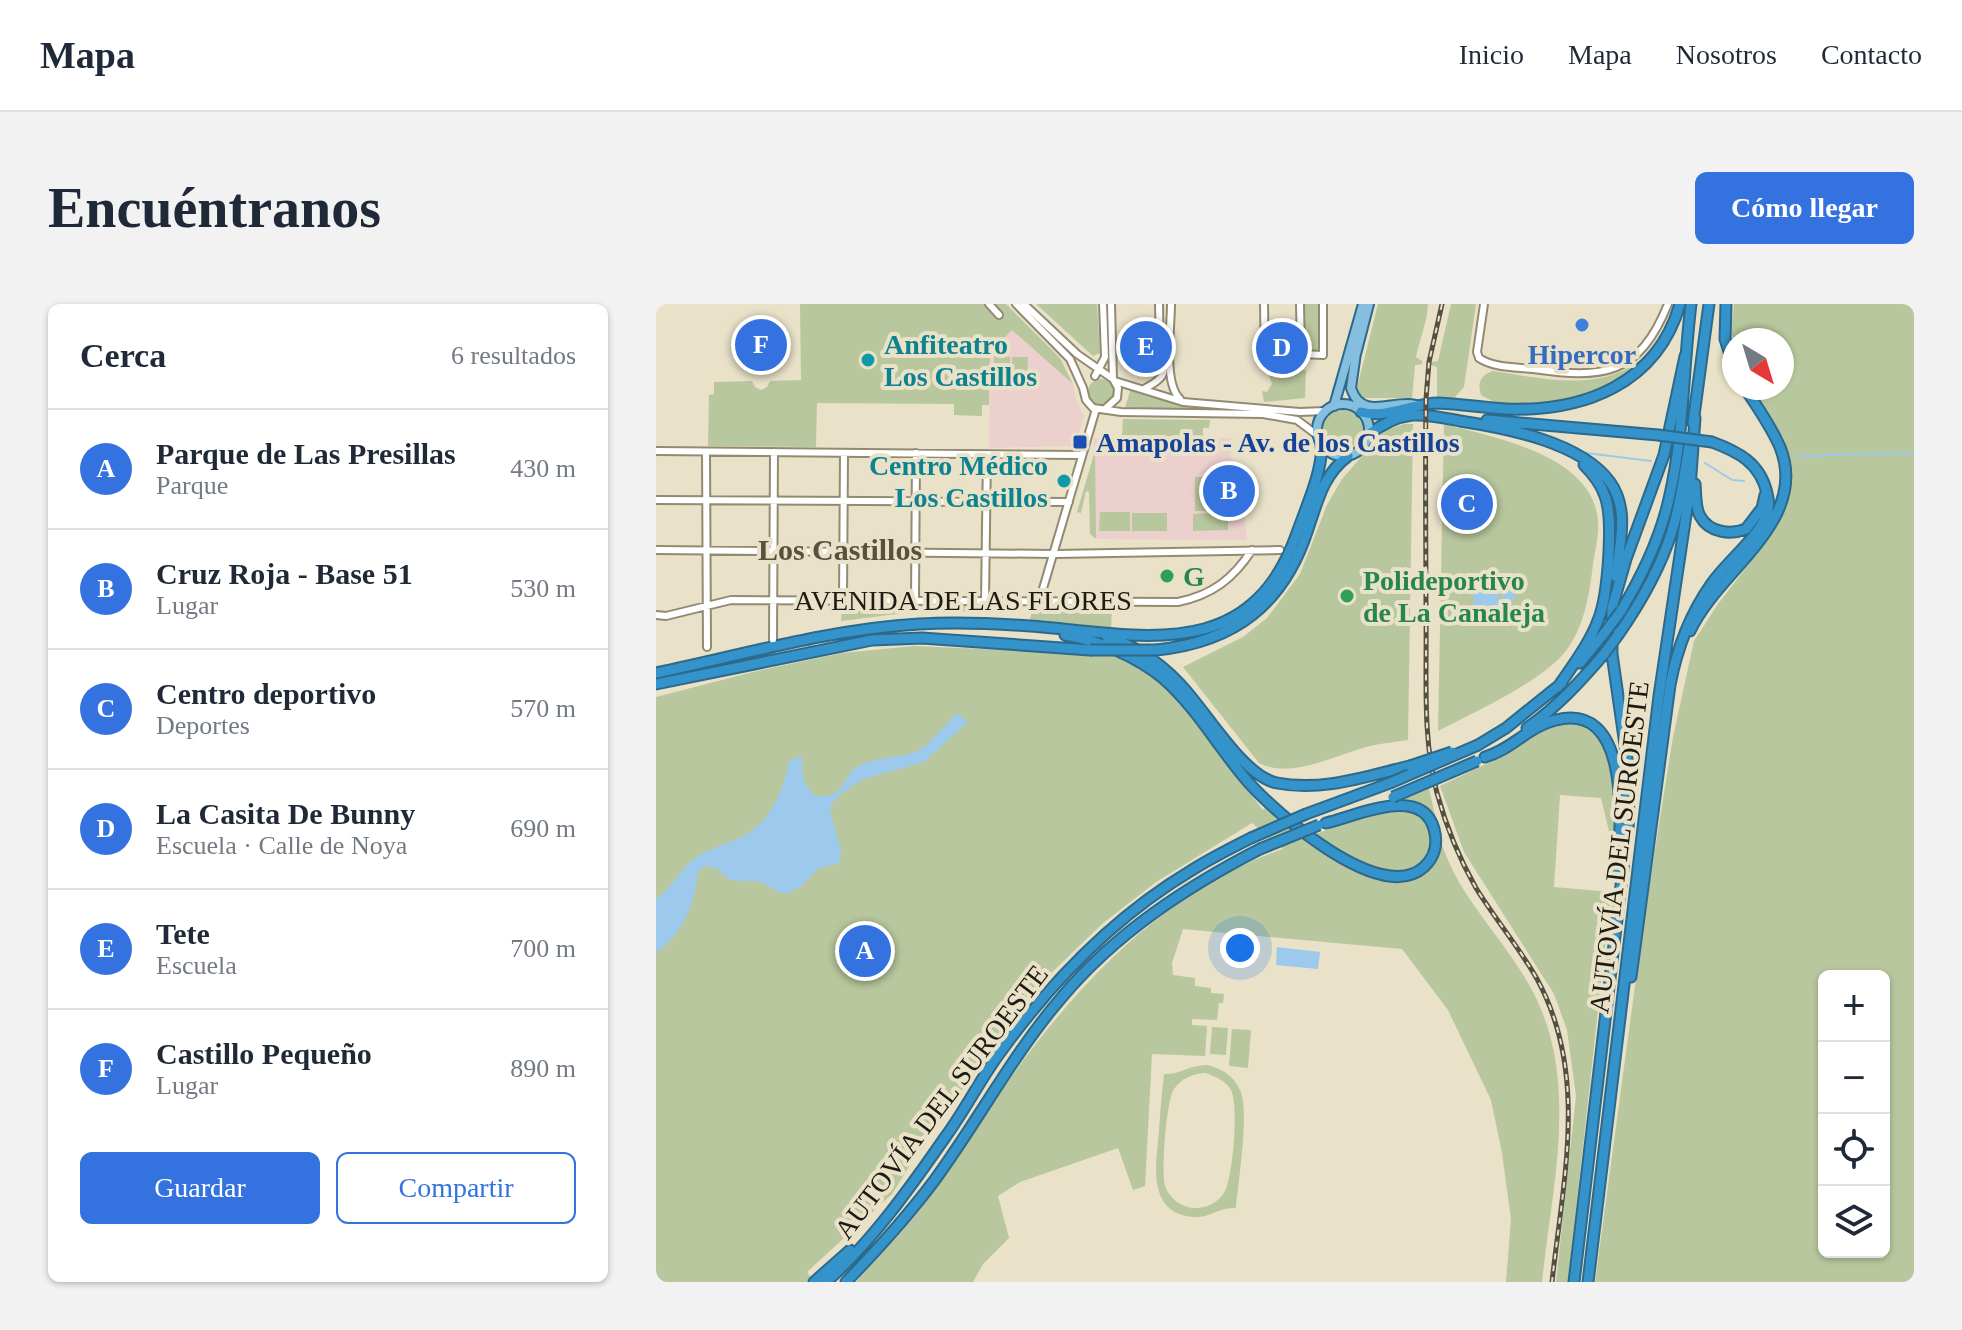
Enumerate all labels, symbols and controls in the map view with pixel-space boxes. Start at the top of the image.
text: Mapa [40,34,135,76]
text: Inicio [1459,39,1524,70]
text: Mapa [1568,39,1632,70]
text: Nosotros [1676,39,1777,70]
text: Contacto [1821,39,1922,70]
button: Cómo llegar [1695,172,1914,244]
text: Encuéntranos [48,177,381,239]
pin: F [735,315,787,375]
marker: Hipercor [1573,316,1591,334]
pin: E [1120,317,1172,377]
pin: D [1256,318,1308,378]
north arrow [1722,328,1794,400]
place label: Anfiteatro Los Castillos [884,329,1037,392]
text: Cerca [80,337,166,374]
place label: Hipercor [1528,339,1636,370]
text: 6 resultados [451,341,576,370]
marker: Anfiteatro Los Castillos [859,351,877,369]
place label: Amapolas - Av. de los Castillos [1096,427,1460,458]
marker: Amapolas - Av. de los Castillos [1071,433,1089,451]
text: Parque de Las Presillas [156,437,456,470]
place label: Centro Médico Los Castillos [869,450,1048,513]
text: A [97,454,115,483]
text: 430 m [510,454,576,483]
pin: B [1203,461,1255,521]
text: Parque [156,471,228,500]
marker: Centro Médico Los Castillos [1055,472,1073,490]
pin: C [1441,474,1493,534]
district label: Los Castillos [758,533,922,566]
text: Cruz Roja - Base 51 [156,557,413,590]
place label: G [1183,561,1205,592]
place label: Polideportivo de La Canaleja [1363,565,1545,628]
marker: G [1158,567,1176,585]
text: B [97,574,115,603]
text: 530 m [510,574,576,603]
street label: AVENIDA DE LAS FLORES [794,585,1132,616]
marker: Polideportivo de La Canaleja [1338,587,1356,605]
text: Lugar [156,591,218,620]
text: Centro deportivo [156,677,376,710]
street label: AUTOVÍA DEL SUROESTE [1583,679,1655,1015]
text: C [97,694,115,723]
text: 570 m [510,694,576,723]
text: Deportes [156,711,250,740]
text: La Casita De Bunny [156,797,415,830]
text: D [97,814,115,843]
text: 690 m [510,814,576,843]
text: Escuela · Calle de Noya [156,831,407,860]
text: Tete [156,917,210,950]
pin: A [839,921,891,981]
your location [1220,928,1260,968]
text: E [97,934,115,963]
text: 700 m [510,934,576,963]
text: Escuela [156,951,237,980]
street label: AUTOVÍA DEL SUROESTE [828,959,1054,1245]
map controls [1818,970,1890,1258]
button: + [1818,970,1890,1042]
text: Castillo Pequeño [156,1037,372,1070]
button: − [1818,1042,1890,1114]
text: F [98,1054,114,1083]
text: 890 m [510,1054,576,1083]
text: Lugar [156,1071,218,1100]
button: locate [1818,1114,1890,1186]
button: Guardar [80,1152,320,1224]
button: Compartir [336,1152,576,1224]
button: layers [1818,1186,1890,1258]

